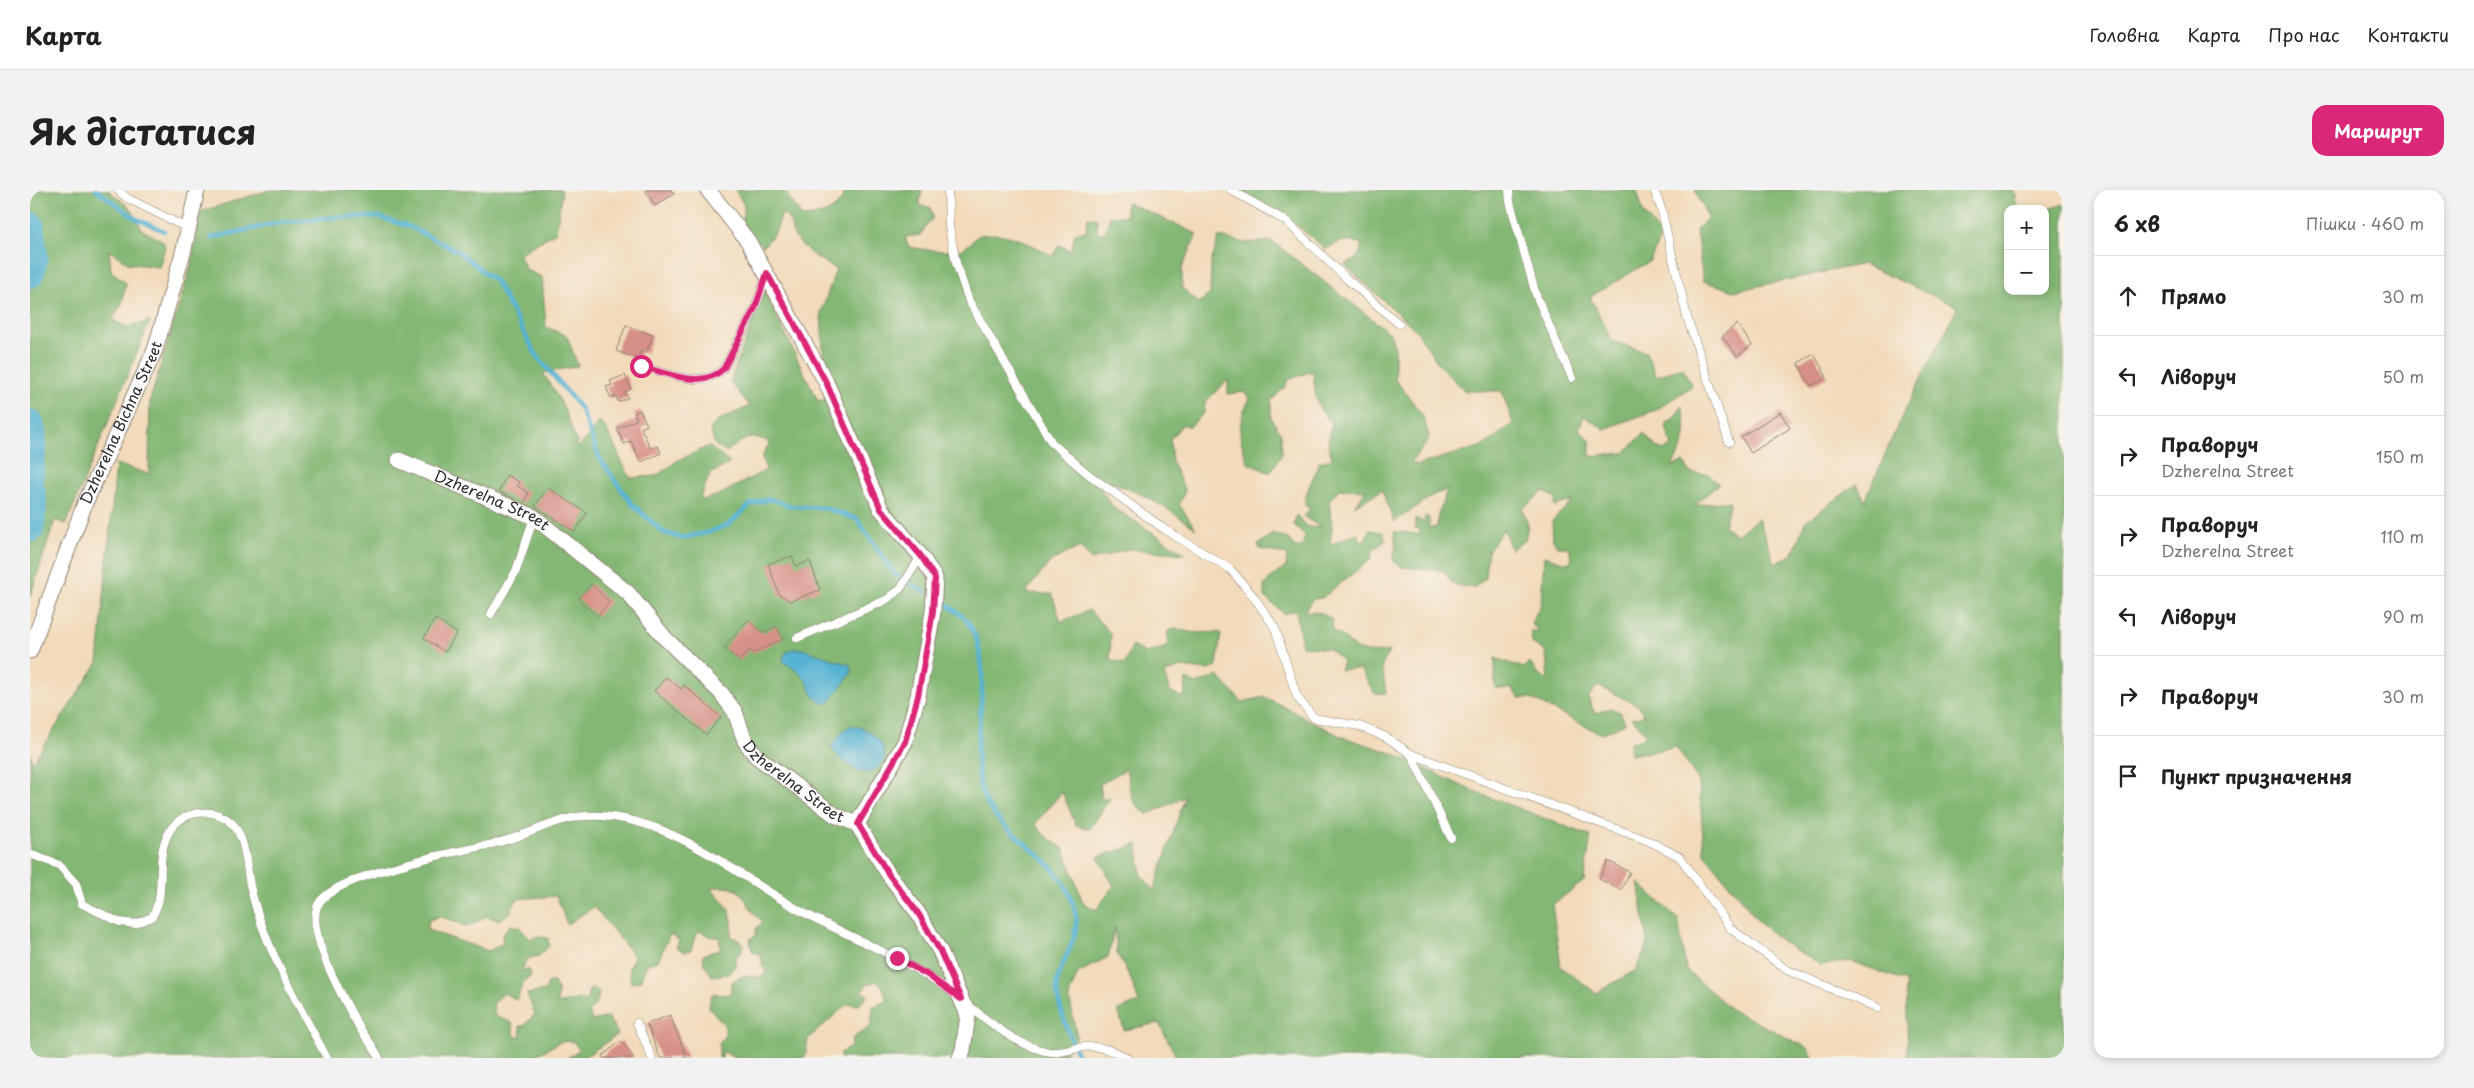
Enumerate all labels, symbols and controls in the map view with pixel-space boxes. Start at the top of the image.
text: Карта [25,17,102,53]
text: Головна [2089,21,2159,48]
text: Карта [2187,21,2240,48]
text: Про нас [2268,21,2340,48]
text: Контакти [2368,21,2449,48]
text: Як дістатися [30,104,256,157]
button: Маршрут [2312,105,2444,156]
map controls [2004,205,2049,295]
button: + [2004,205,2049,250]
text: 6 хв [2114,207,2160,239]
text: Пішки · 460 m [2306,211,2424,235]
button: − [2004,250,2049,295]
icon: ahead [2114,282,2142,310]
text: Прямо [2161,282,2226,310]
text: 30 m [2382,284,2424,308]
street label: Dzherelna Bichna Street [73,338,167,507]
route start [630,355,653,378]
icon: left [2114,362,2142,390]
text: Ліворуч [2161,362,2237,390]
text: 50 m [2383,364,2424,388]
text: Праворуч [2161,430,2258,458]
icon: right [2114,442,2142,470]
text: 150 m [2376,444,2424,468]
text: Dzherelna Street [2161,458,2294,482]
street label: Dzherelna Street [431,463,555,535]
text: Праворуч [2161,510,2258,538]
icon: right [2114,522,2142,550]
text: 110 m [2381,524,2424,548]
text: Dzherelna Street [2161,538,2294,562]
icon: left [2114,602,2142,630]
text: Ліворуч [2161,602,2237,630]
text: 90 m [2383,604,2424,628]
icon: right [2114,682,2142,710]
text: Праворуч [2161,682,2258,710]
text: 30 m [2382,684,2424,708]
street label: Dzherelna Street [738,734,848,828]
icon: arrive [2114,762,2142,790]
text: Пункт призначення [2161,762,2352,790]
route end [886,947,909,970]

